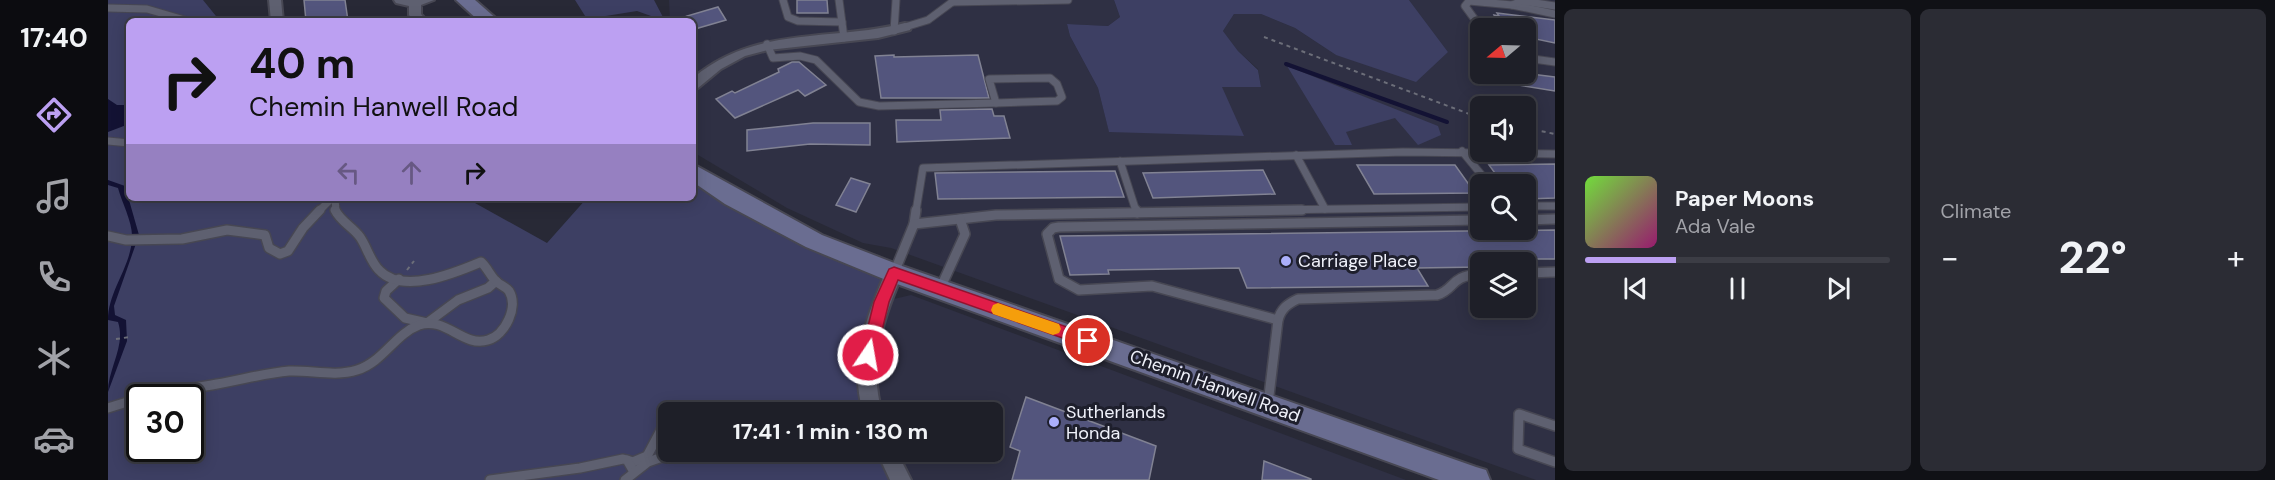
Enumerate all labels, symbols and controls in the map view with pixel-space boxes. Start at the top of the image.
north arrow [1470,18,1536,84]
map controls [1470,18,1536,318]
text: 17:40 [20,20,88,55]
text: 40 m [249,36,355,91]
icon: right [150,42,228,120]
text: Chemin Hanwell Road [249,89,519,124]
icon: directions [33,94,75,136]
button: sound [1470,96,1536,162]
icon: left [332,156,365,189]
icon: ahead [395,156,428,189]
icon: right [458,156,491,189]
button: search [1470,174,1536,240]
icon: music [33,175,75,217]
text: Paper Moons [1675,184,1814,213]
text: Climate [1941,198,2011,224]
text: Ada Vale [1675,213,1755,239]
text: 22° [2059,228,2127,287]
text: − [1941,236,1959,279]
text: + [2227,236,2245,279]
place label: Carriage Place [1298,249,1418,273]
button: layers [1470,252,1536,318]
marker: Carriage Place [1279,254,1293,268]
icon: phone [33,256,75,298]
icon: previous [1619,272,1652,305]
icon: pause [1721,272,1754,305]
icon: next [1822,272,1855,305]
pin [1062,315,1113,366]
position arrow [836,323,900,387]
icon: arrive [1071,324,1104,357]
icon: climate [33,337,75,379]
street label: Chemin Hanwell Road [1126,344,1304,428]
speed limit sign: 30 [126,384,204,462]
place label: Sutherlands Honda [1066,400,1166,445]
marker: Sutherlands Honda [1047,415,1061,429]
text: 17:41 · 1 min · 130 m [733,417,928,446]
icon: car [33,418,75,460]

